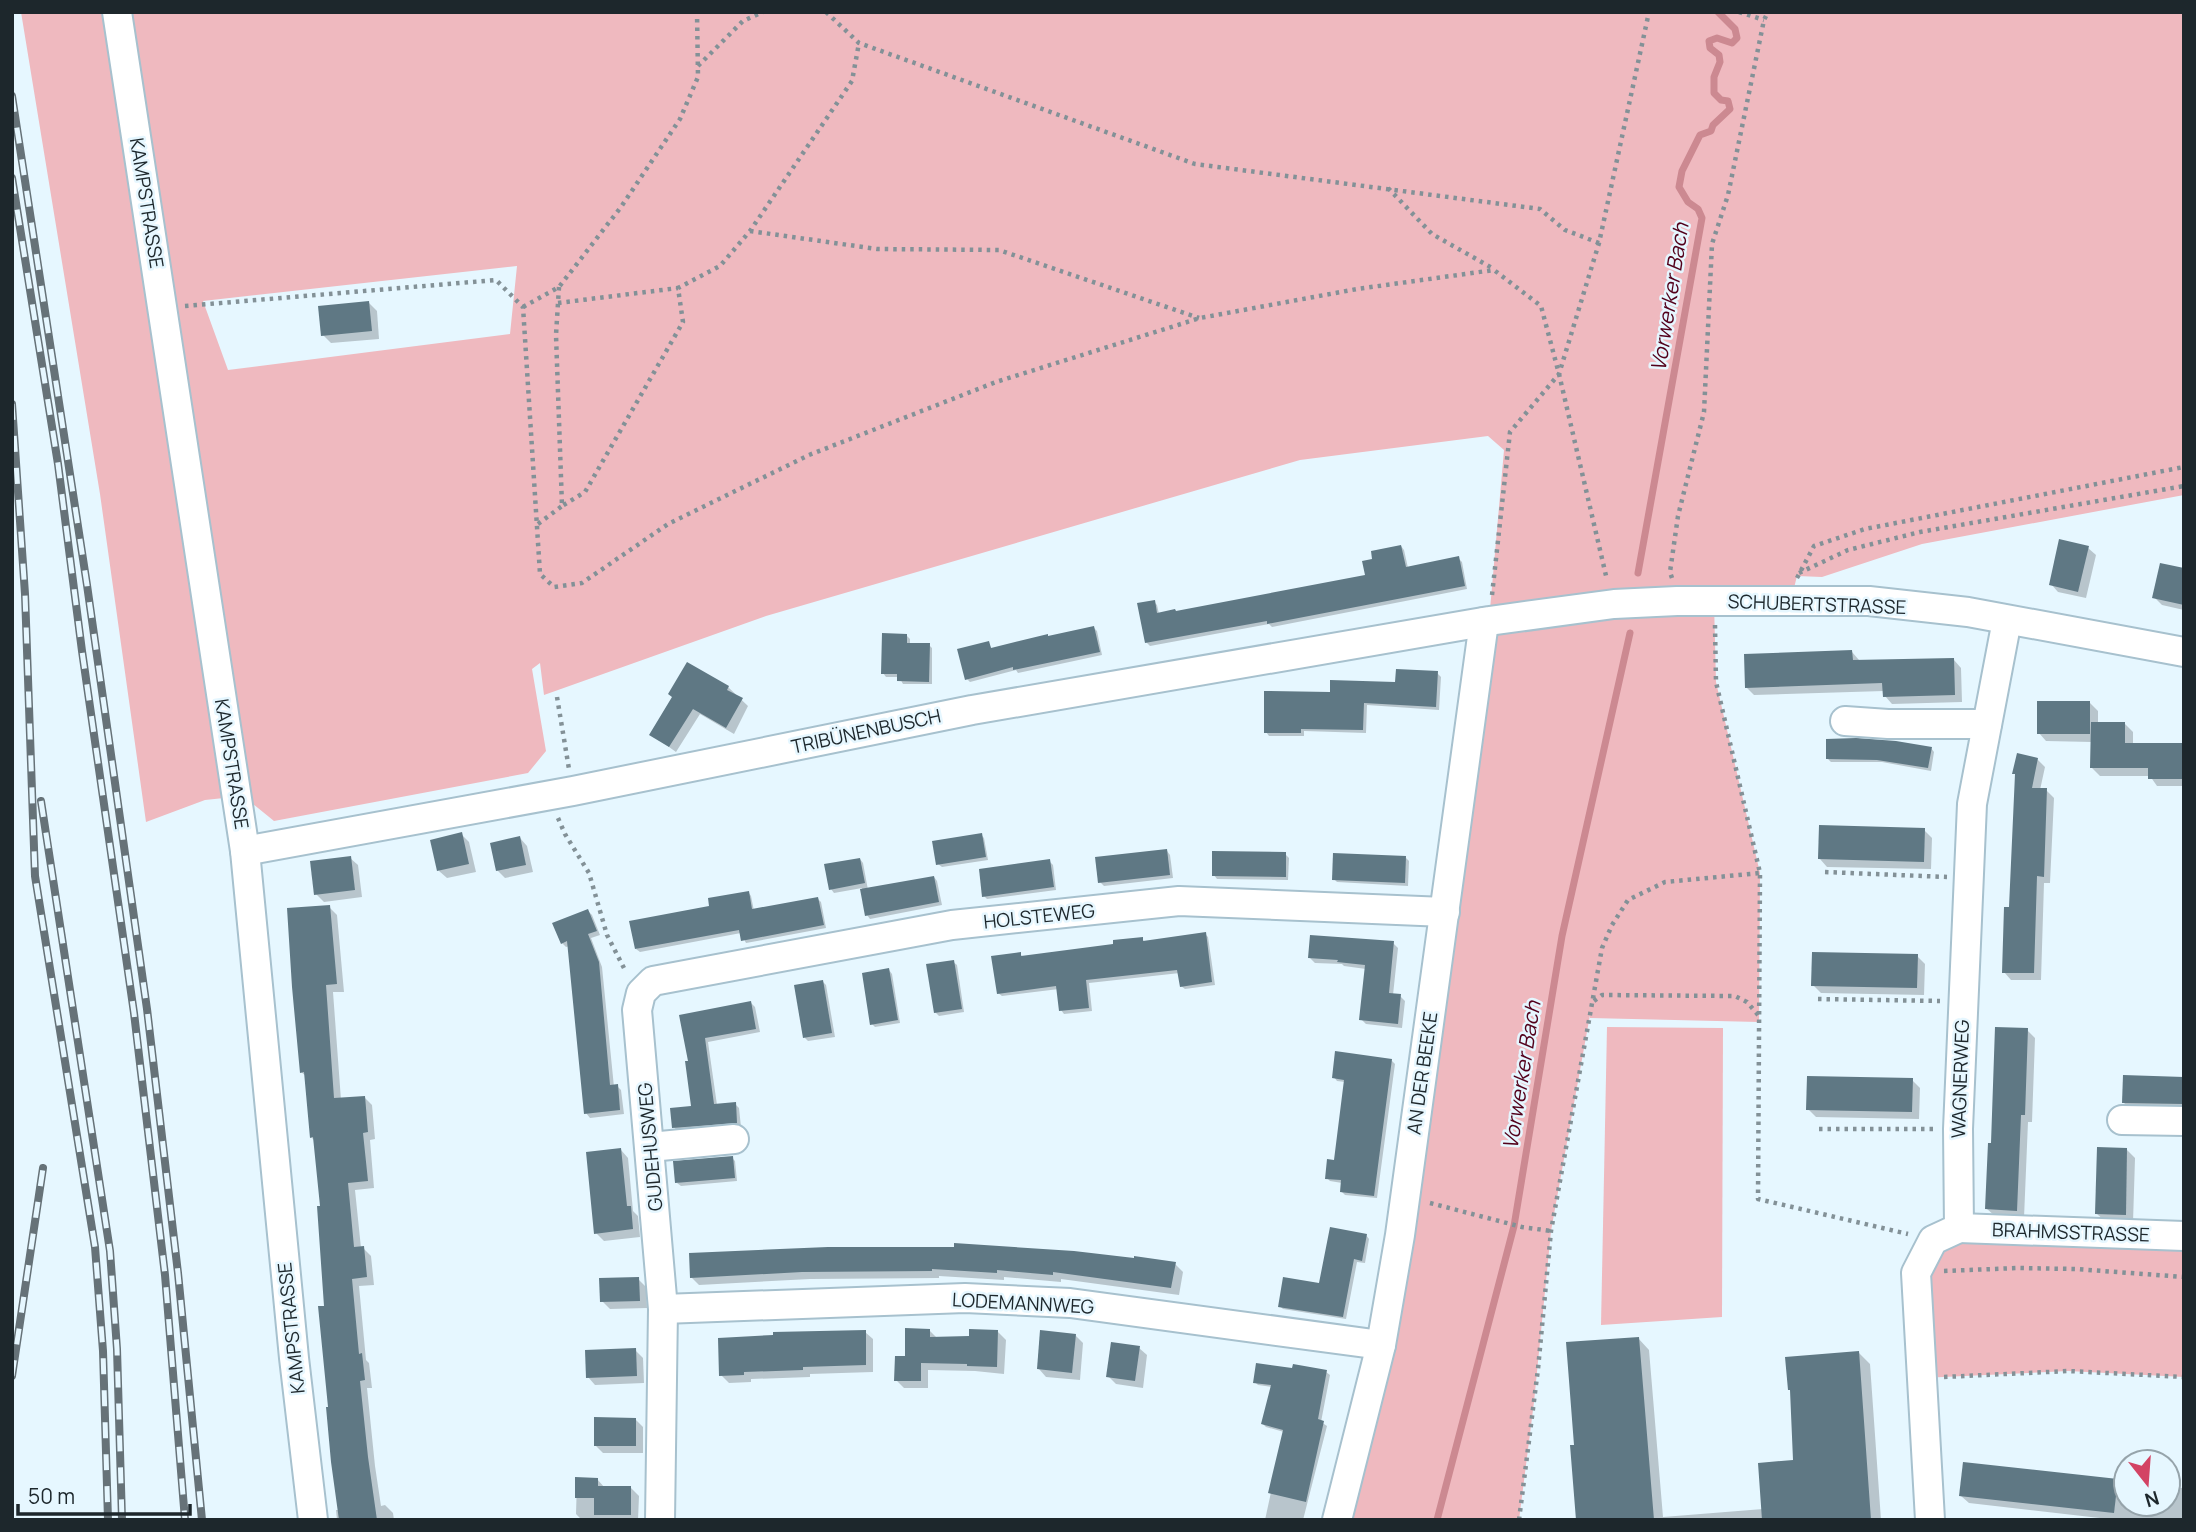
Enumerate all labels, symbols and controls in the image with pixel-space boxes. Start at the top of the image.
street label: KAMPSTRASSE [124,136,170,270]
water label: Vorwerker Bach [1643,219,1695,373]
street label: SCHUBERTSTRASSE [1727,588,1907,620]
street label: KAMPSTRASSE [209,697,255,831]
street label: TRIBÜNENBUSCH [789,702,943,760]
street label: HOLSTEWEG [982,897,1096,935]
water label: Vorwerker Bach [1495,997,1547,1151]
street label: AN DER BEEKE [1401,1010,1443,1136]
street label: WAGNERWEG [1945,1019,1975,1139]
street label: GUDEHUSWEG [631,1082,669,1212]
street label: BRAHMSSTRASSE [1992,1216,2150,1248]
street label: KAMPSTRASSE [271,1261,311,1395]
street label: LODEMANNWEG [951,1286,1095,1320]
north arrow [2112,1448,2182,1518]
scale bar [18,1472,189,1516]
text: 50 m [28,1482,75,1510]
text: N [2142,1485,2162,1514]

